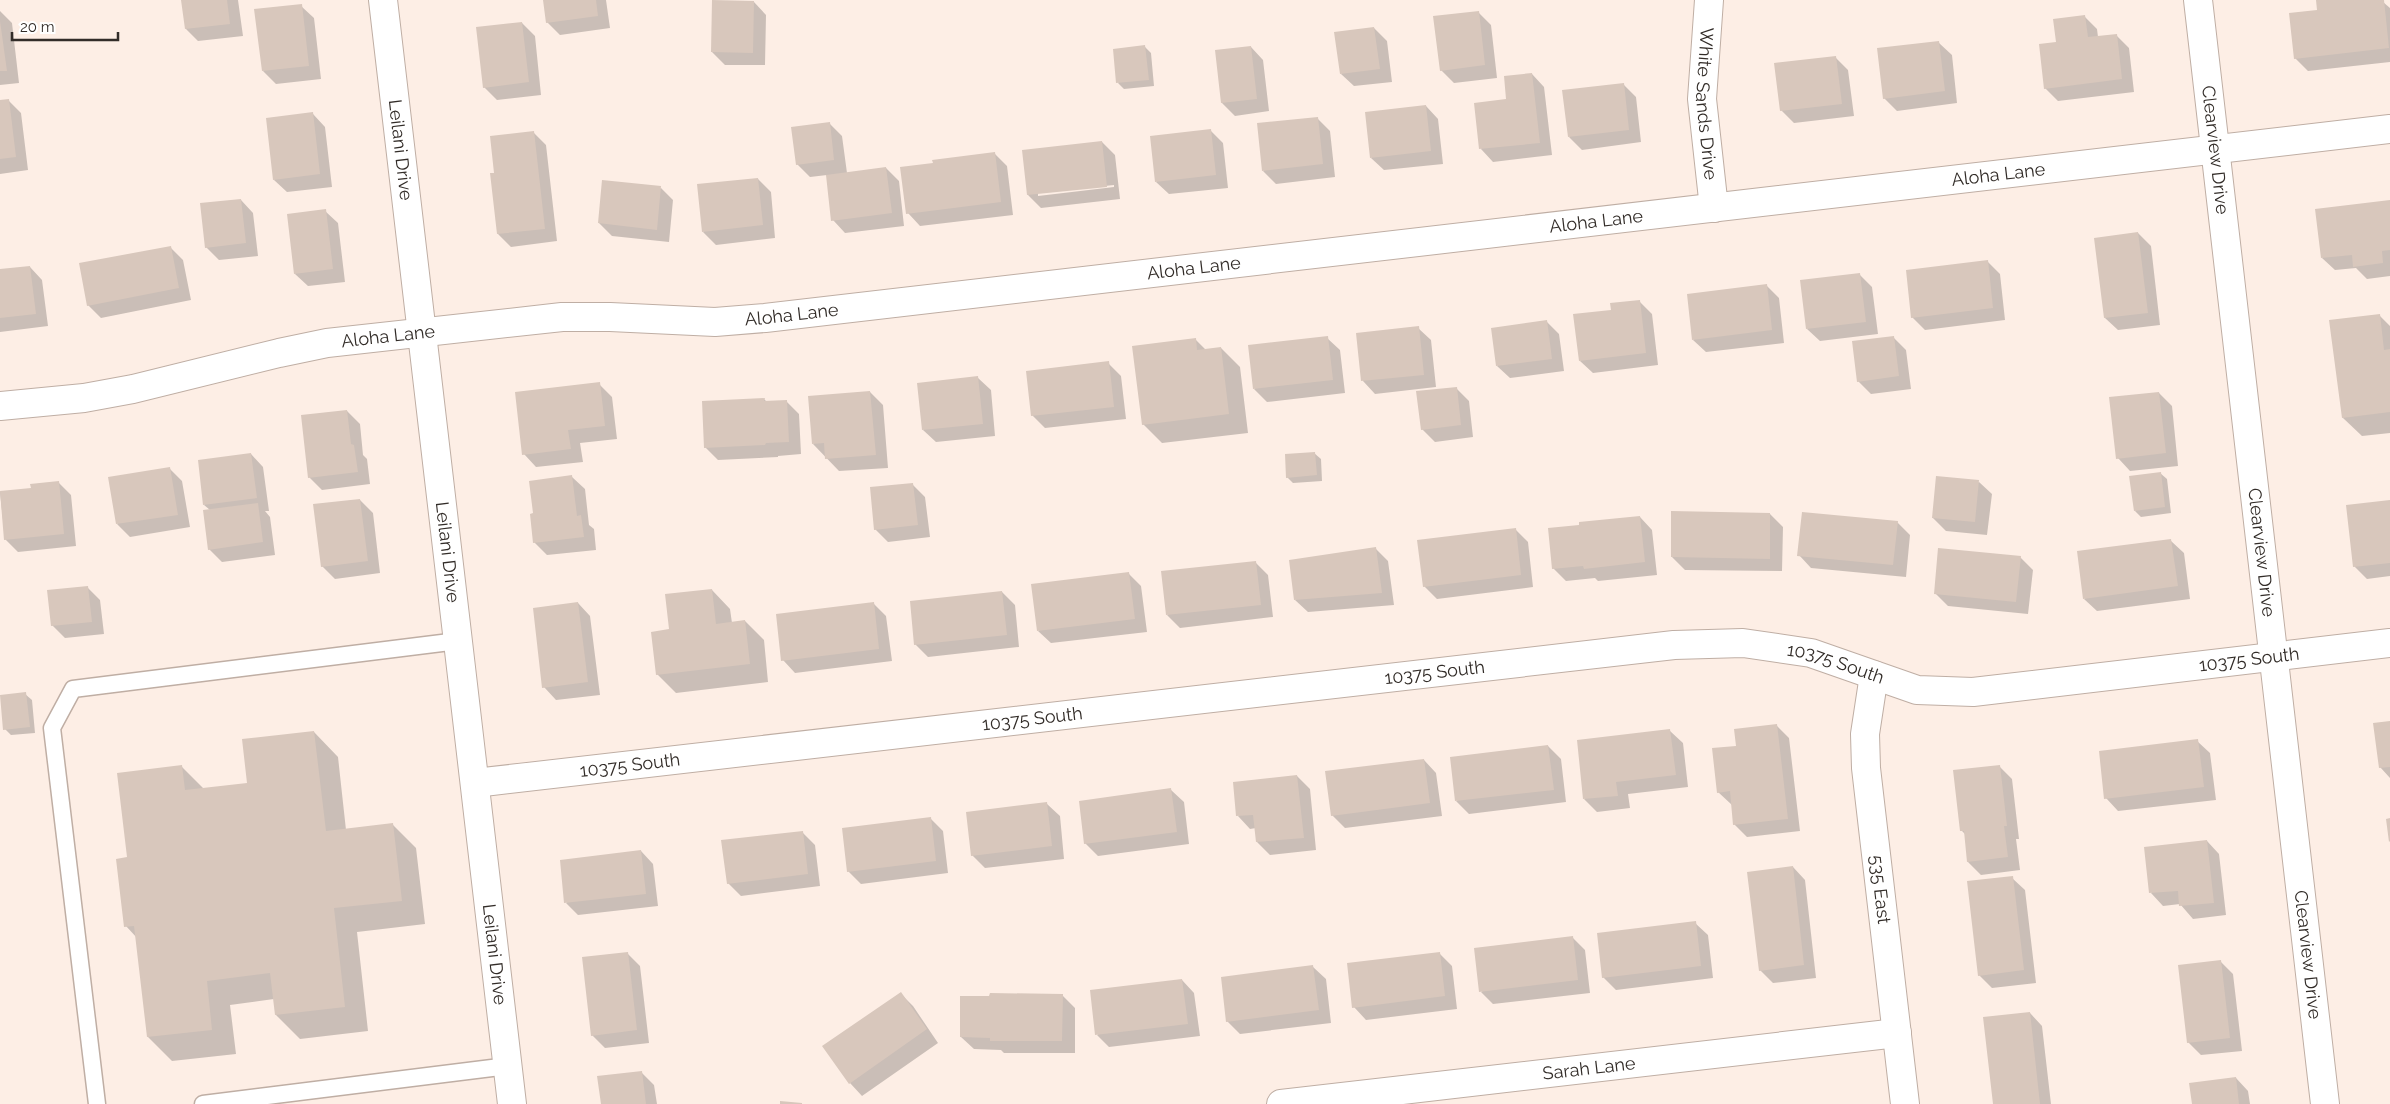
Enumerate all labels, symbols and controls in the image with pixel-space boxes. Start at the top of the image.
scale bar [12,10,119,42]
text: 20 m [20,18,55,36]
street label: White Sands Drive [1692,27,1722,181]
street label: Clearview Drive [2198,84,2234,216]
street label: Leilani Drive [385,98,417,202]
street label: Aloha Lane [1950,158,2047,190]
street label: Aloha Lane [1548,205,1644,237]
street label: Aloha Lane [1146,252,1242,283]
street label: Aloha Lane [744,299,840,330]
street label: Aloha Lane [340,320,436,351]
street label: Clearview Drive [2244,487,2280,618]
street label: Leilani Drive [432,501,464,604]
street label: 10375 South [1786,639,1887,688]
street label: 10375 South [2198,643,2300,675]
street label: 10375 South [1383,656,1486,688]
street label: 10375 South [981,702,1084,735]
street label: 10375 South [579,748,681,781]
street label: 535 East [1866,854,1895,925]
street label: Clearview Drive [2290,889,2326,1021]
street label: Leilani Drive [479,903,511,1007]
street label: Sarah Lane [1541,1052,1637,1084]

